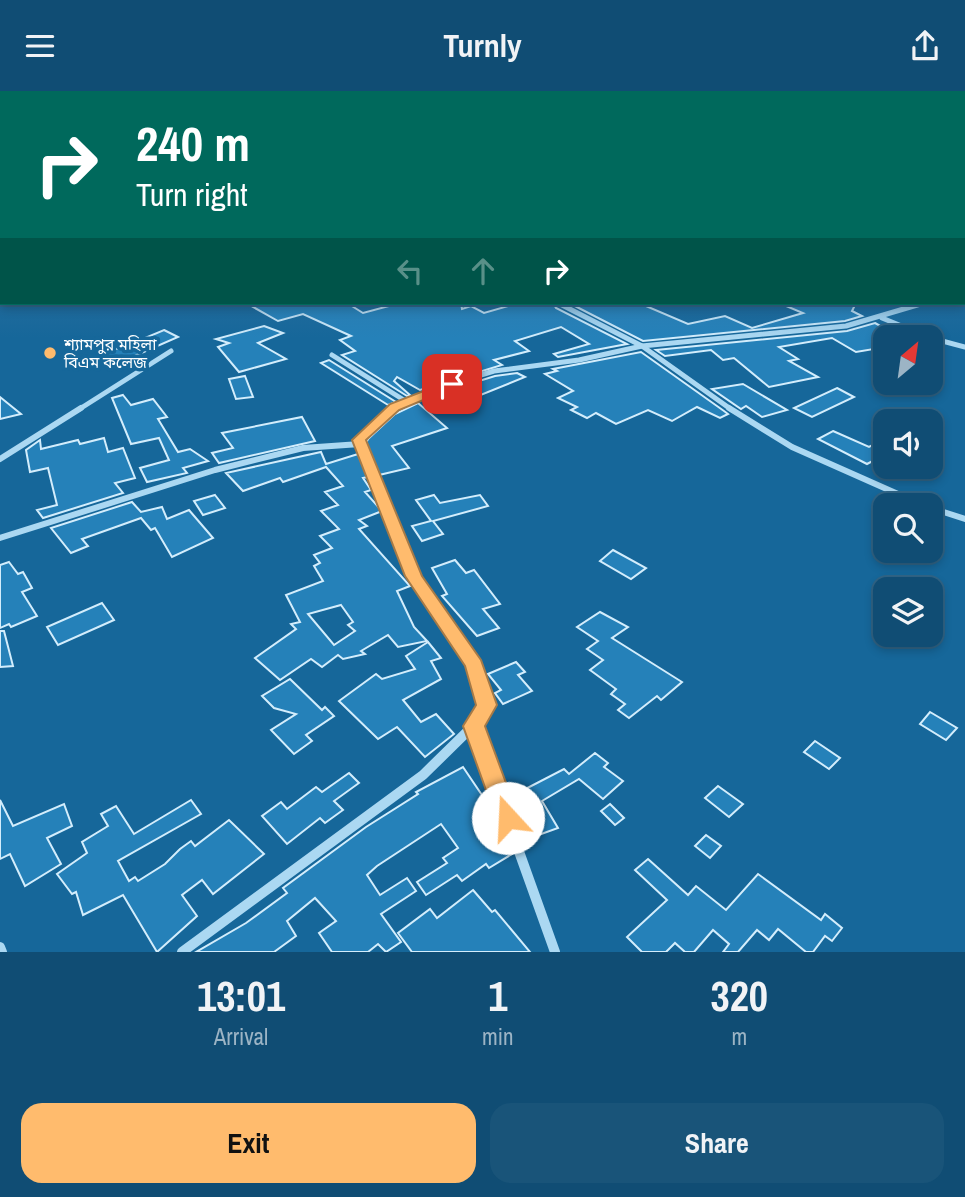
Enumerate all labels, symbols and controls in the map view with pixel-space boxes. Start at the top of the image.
text: Turnly [443,24,522,67]
icon: menu [21,27,59,65]
icon: share [906,27,944,65]
text: 240 m [136,110,250,176]
icon: right [21,119,112,210]
text: Turn right [136,173,248,216]
icon: left [391,252,429,290]
icon: ahead [464,252,502,290]
icon: right [537,252,575,290]
north arrow [873,325,943,395]
map controls [873,325,943,647]
place label: শ্যামপুর মহিলা বিএম কলেজ [63,333,157,373]
marker: শ্যামপুর মহিলা বিএম কলেজ [42,345,58,361]
pin [422,354,482,414]
icon: arrive [433,365,471,403]
button: sound [873,409,943,479]
button: search [873,493,943,563]
button: layers [873,577,943,647]
position arrow [471,781,545,855]
text: 13:01 [197,968,285,1024]
text: 1 [488,968,507,1024]
text: 320 [711,968,768,1024]
text: Arrival [214,1021,268,1052]
text: min [482,1021,514,1052]
text: m [731,1021,747,1052]
button: Exit [21,1103,476,1183]
button: Share [490,1103,944,1183]

